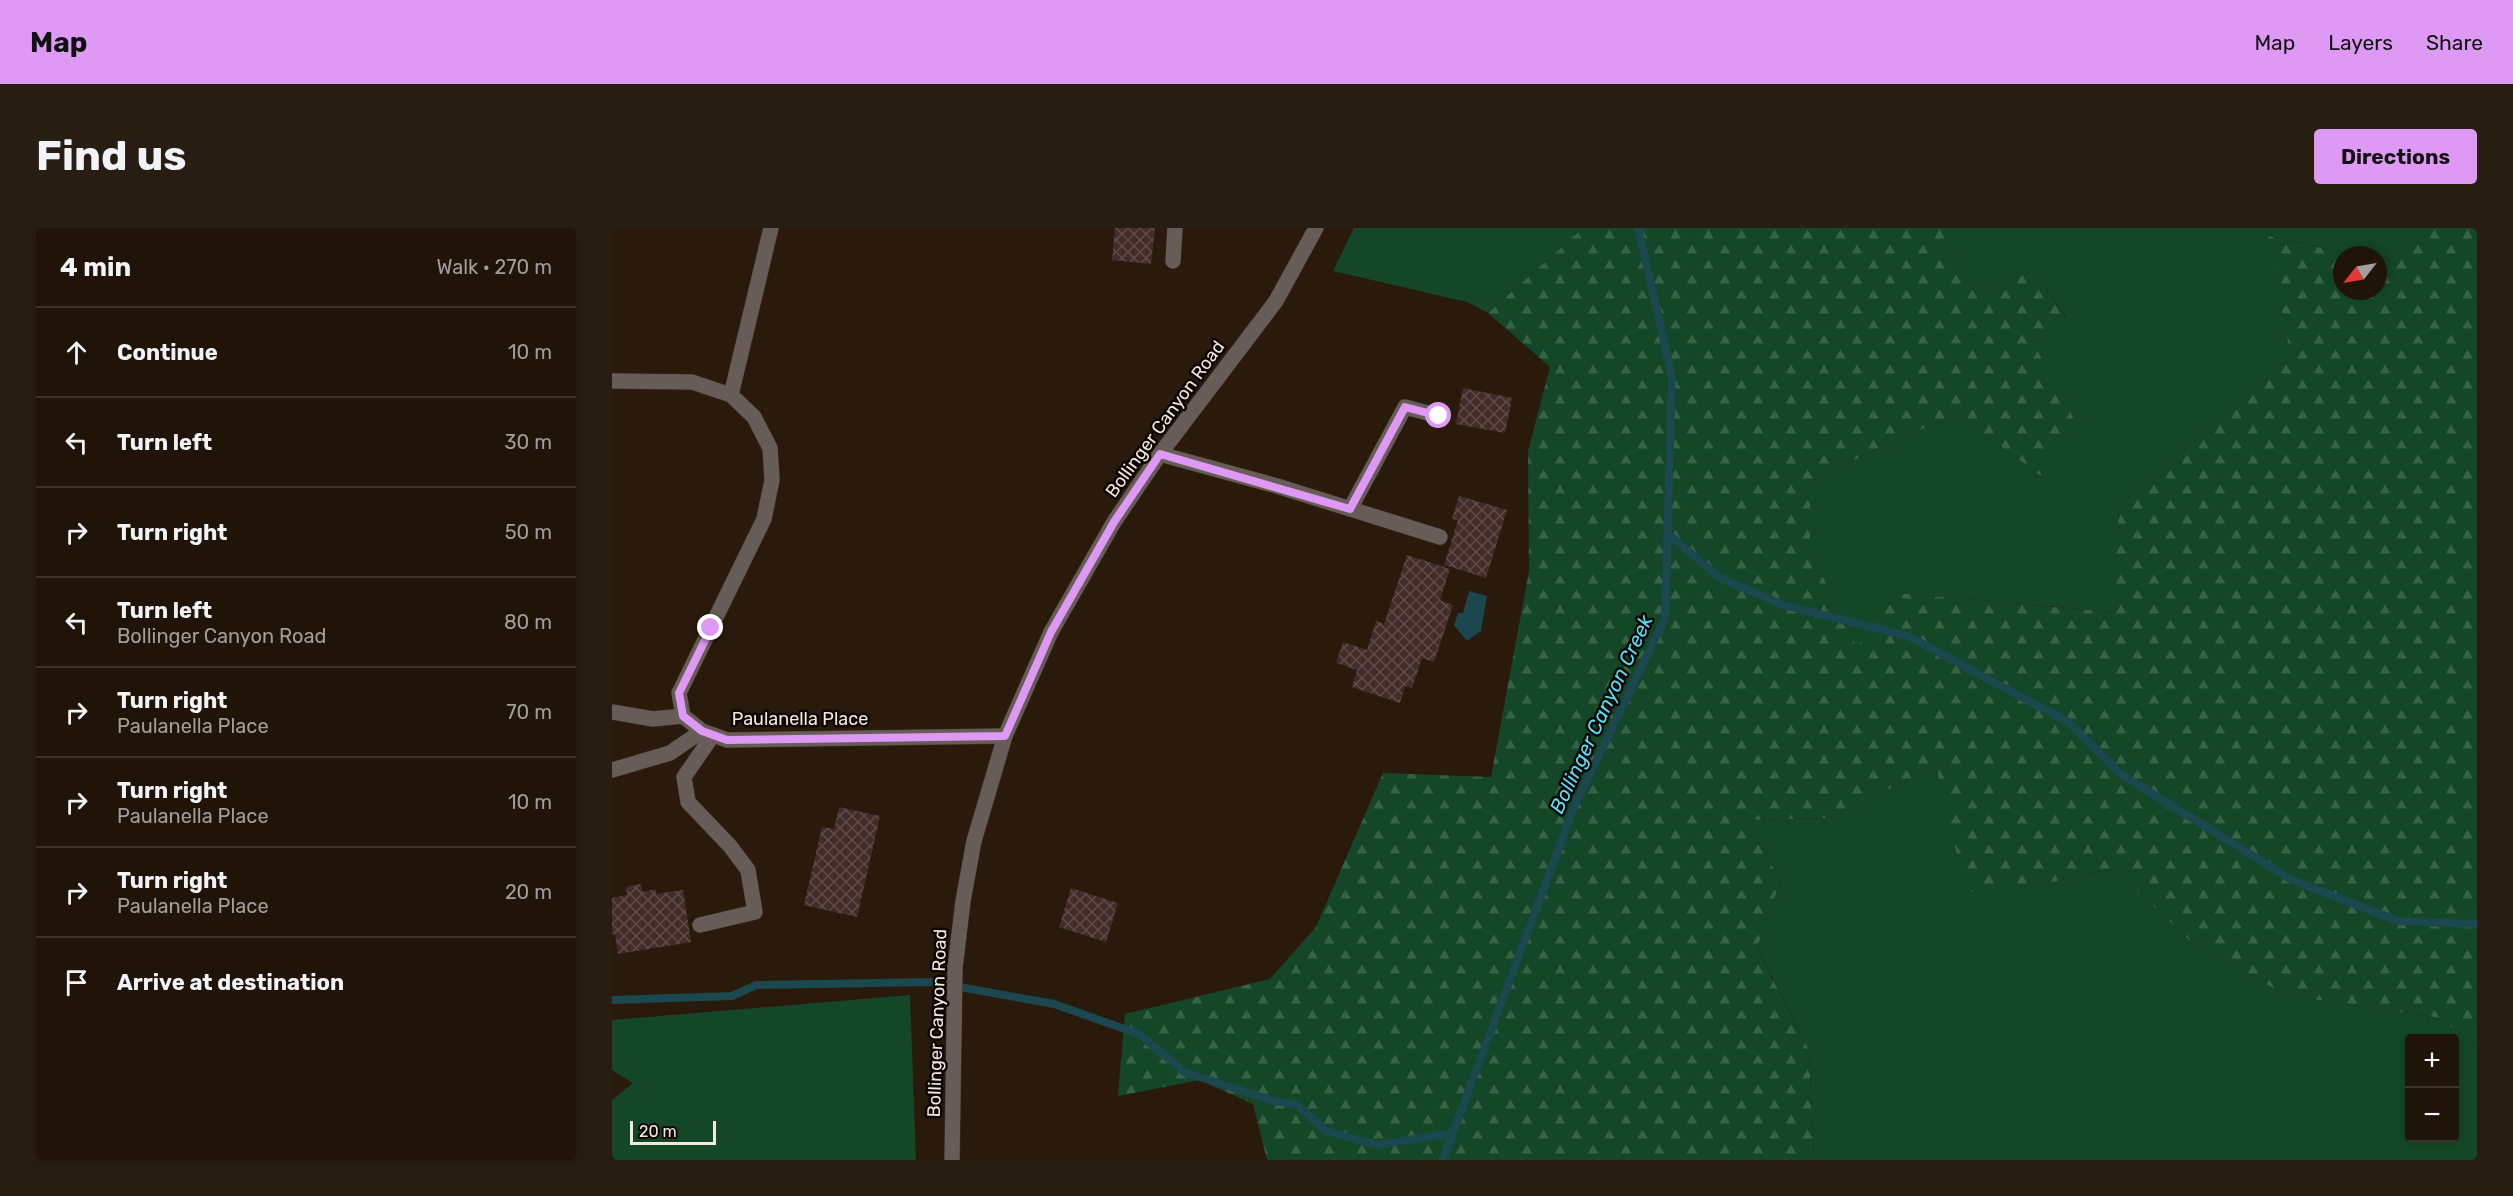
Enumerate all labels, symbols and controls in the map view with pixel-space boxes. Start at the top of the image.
text: Map [30,26,87,59]
text: Map [2254,30,2295,55]
text: Layers [2328,30,2393,55]
text: Share [2426,30,2483,55]
button: Directions [2314,129,2477,184]
text: Find us [36,131,187,181]
north arrow [2333,246,2387,300]
text: 4 min [60,252,131,283]
text: Walk · 270 m [437,255,552,279]
icon: ahead [60,336,93,369]
street label: Bollinger Canyon Road [1101,336,1229,502]
text: Continue [117,339,218,366]
text: 10 m [508,340,552,364]
route start [1425,402,1451,428]
icon: left [60,426,93,459]
text: Turn left [117,429,212,456]
text: 30 m [505,430,552,454]
icon: right [60,516,93,549]
text: Turn right [117,519,227,546]
text: 50 m [505,520,552,544]
text: Turn left [117,597,212,624]
icon: left [60,606,93,639]
text: 80 m [504,610,552,634]
water label: Bollinger Canyon Creek [1544,610,1658,817]
route end [697,614,723,640]
text: Bollinger Canyon Road [117,624,326,648]
text: Turn right [117,687,227,714]
icon: right [60,696,93,729]
text: 70 m [506,700,552,724]
street label: Paulanella Place [732,708,868,730]
text: Paulanella Place [117,714,269,738]
text: Turn right [117,777,227,804]
icon: right [60,786,93,819]
text: 10 m [508,790,552,814]
text: Paulanella Place [117,804,269,828]
text: Turn right [117,867,227,894]
icon: right [60,876,93,909]
text: 20 m [505,880,552,904]
text: Paulanella Place [117,894,269,918]
street label: Bollinger Canyon Road [923,928,951,1118]
icon: arrive [60,966,93,999]
text: Arrive at destination [117,969,344,996]
map controls [2405,1034,2459,1142]
button: + [2405,1034,2459,1088]
button: − [2405,1088,2459,1142]
scale bar [630,1118,716,1146]
text: 20 m [639,1122,677,1141]

